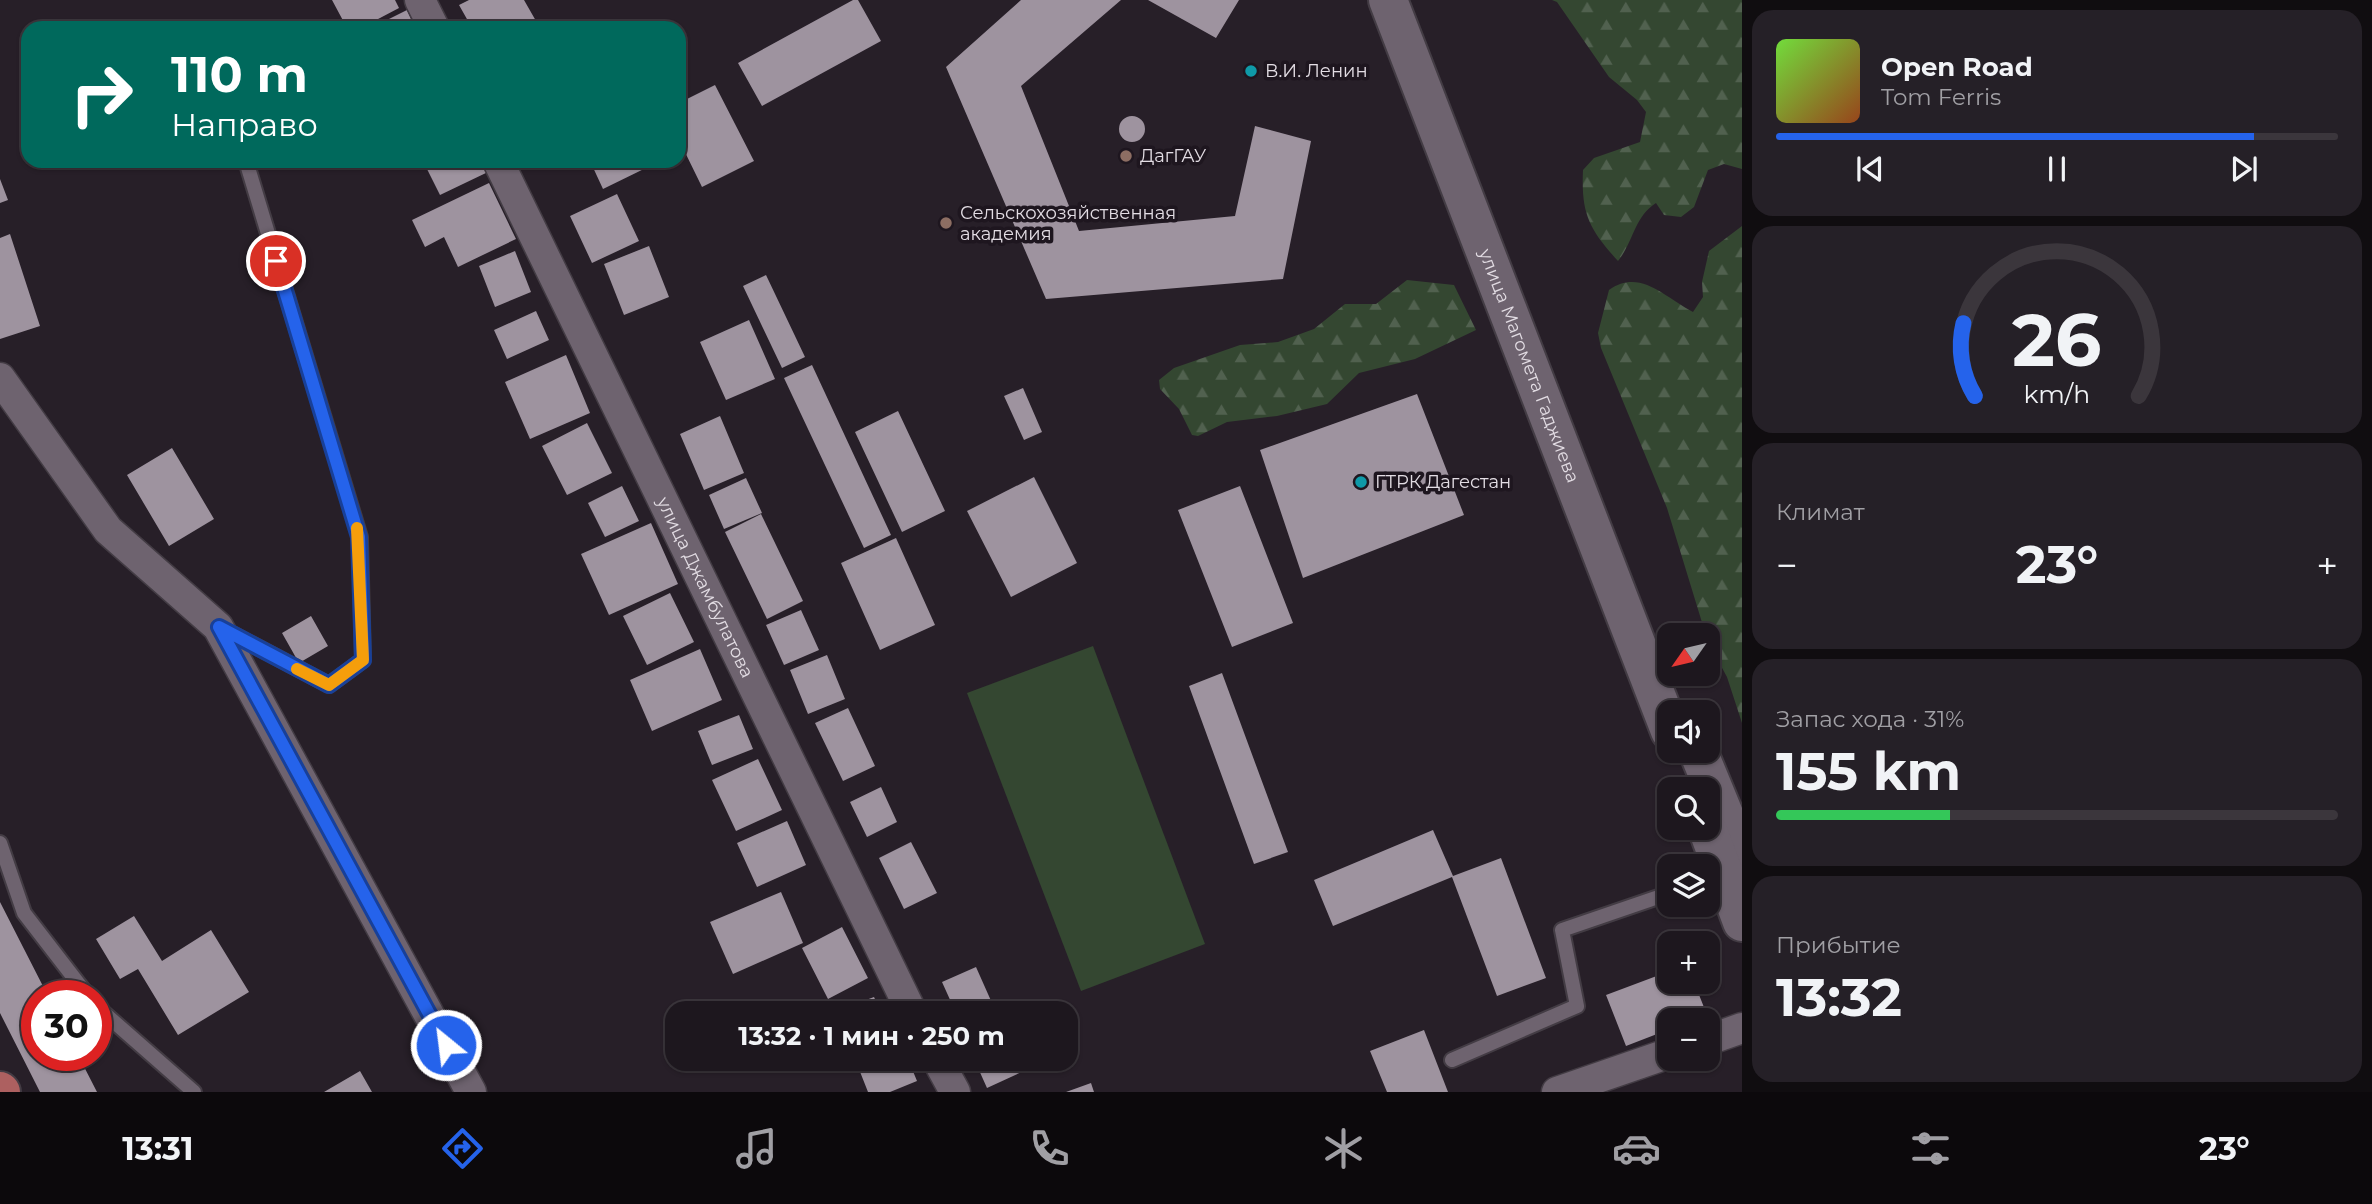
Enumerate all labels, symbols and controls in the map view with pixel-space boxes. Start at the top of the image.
text: 110 m [171,45,308,104]
icon: right [56,49,147,140]
text: Open Road [1881,51,2033,83]
place label: В.И. Ленин [1265,60,1368,82]
marker: В.И. Ленин [1243,63,1259,79]
text: Tom Ferris [1881,83,2001,111]
text: Направо [171,105,318,144]
place label: ДагГАУ [1140,145,1207,167]
marker: ДагГАУ [1118,148,1134,164]
icon: previous [1851,150,1889,188]
icon: pause [2038,150,2076,188]
icon: next [2225,150,2263,188]
place label: Сельскохозяйственная академия [960,202,1176,245]
marker: Сельскохозяйственная академия [938,215,954,231]
pin [246,231,306,291]
icon: arrive [257,242,295,280]
street label: улица Магомета Гаджиева [1474,245,1584,486]
text: 26 [2012,296,2102,384]
text: km/h [2024,378,2090,408]
place label: ГТРК Дагестан [1375,471,1511,493]
marker: ГТРК Дагестан [1353,474,1369,490]
street label: улица Джамбулатова [651,492,758,681]
text: Климат [1776,498,1865,526]
text: 23° [2016,533,2098,596]
text: − [1776,542,1798,589]
text: + [2316,542,2338,589]
north arrow [1657,623,1720,686]
map controls [1657,623,1720,1071]
button: sound [1657,700,1720,763]
text: Запас хода · 31% [1776,705,1964,733]
text: 155 km [1776,740,1961,803]
button: search [1657,777,1720,840]
button: layers [1657,854,1720,917]
button: + [1657,931,1720,994]
text: Прибытие [1776,931,1901,959]
text: 13:32 [1776,966,1902,1029]
speed limit sign: 30 [21,980,112,1071]
position arrow [409,1008,483,1082]
button: − [1657,1008,1720,1071]
text: 13:32 · 1 мин · 250 m [738,1020,1005,1052]
icon: directions [438,1124,487,1173]
icon: music [732,1124,781,1173]
icon: phone [1025,1124,1074,1173]
icon: climate [1319,1124,1368,1173]
icon: car [1612,1124,1661,1173]
icon: filters [1906,1124,1955,1173]
text: 13:31 [122,1129,194,1168]
text: 23° [2199,1129,2250,1168]

